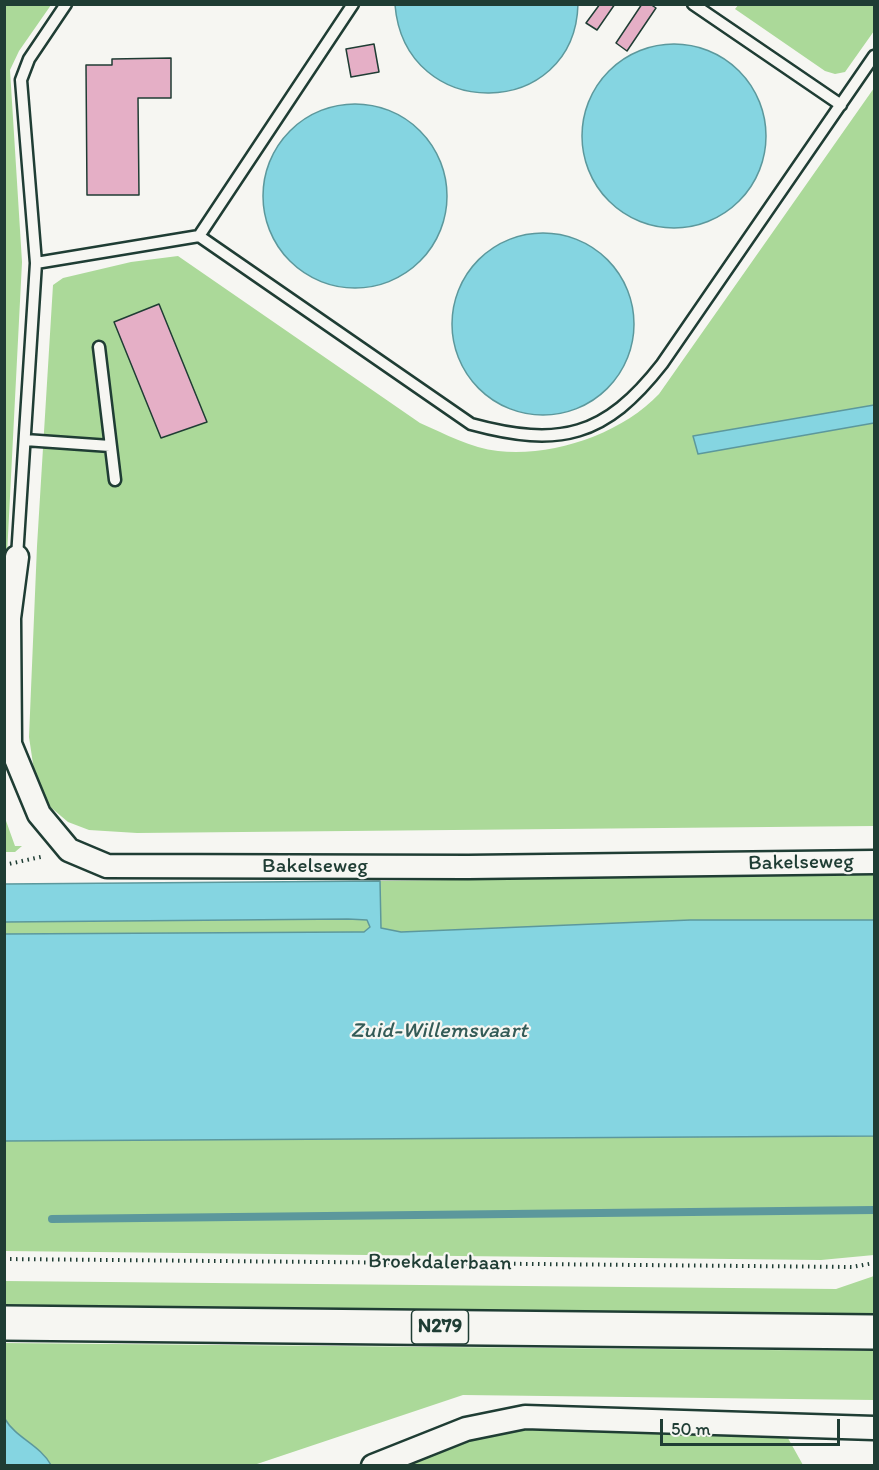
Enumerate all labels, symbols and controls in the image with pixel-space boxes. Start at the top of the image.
street label: Bakelseweg [748,849,854,877]
street label: Bakelseweg [262,854,368,880]
water label: Zuid-Willemsvaart [351,1018,527,1044]
street label: Broekdalerbaan [368,1249,512,1277]
road number: N279 [412,1310,468,1344]
scale bar [663,1407,843,1445]
text: 50 m [671,1418,711,1440]

